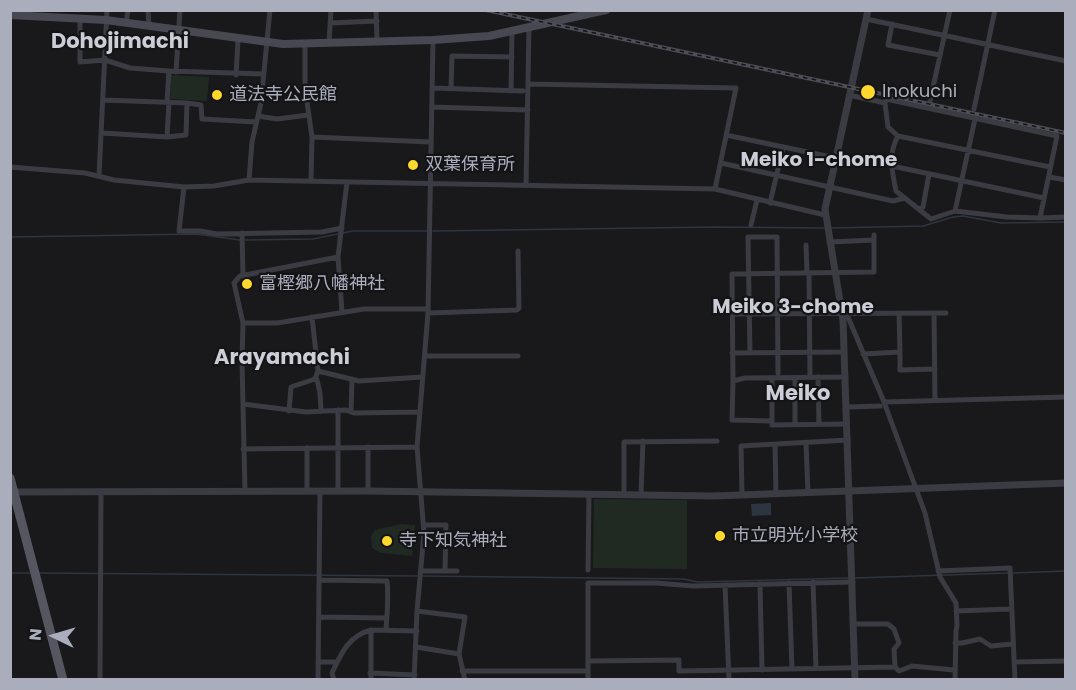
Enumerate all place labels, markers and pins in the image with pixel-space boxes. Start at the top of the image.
place label: Inokuchi [882,81,957,103]
marker: Inokuchi [859,83,877,101]
place label: 道法寺公民館 [229,84,337,106]
marker: 道法寺公民館 [210,88,224,102]
place label: 双葉保育所 [425,154,515,176]
marker: 双葉保育所 [406,158,420,172]
place label: 富樫郷八幡神社 [259,273,385,295]
marker: 富樫郷八幡神社 [240,277,254,291]
place label: 市立明光小学校 [732,525,858,547]
marker: 市立明光小学校 [713,529,727,543]
place label: 寺下知気神社 [399,530,507,552]
marker: 寺下知気神社 [380,534,394,548]

